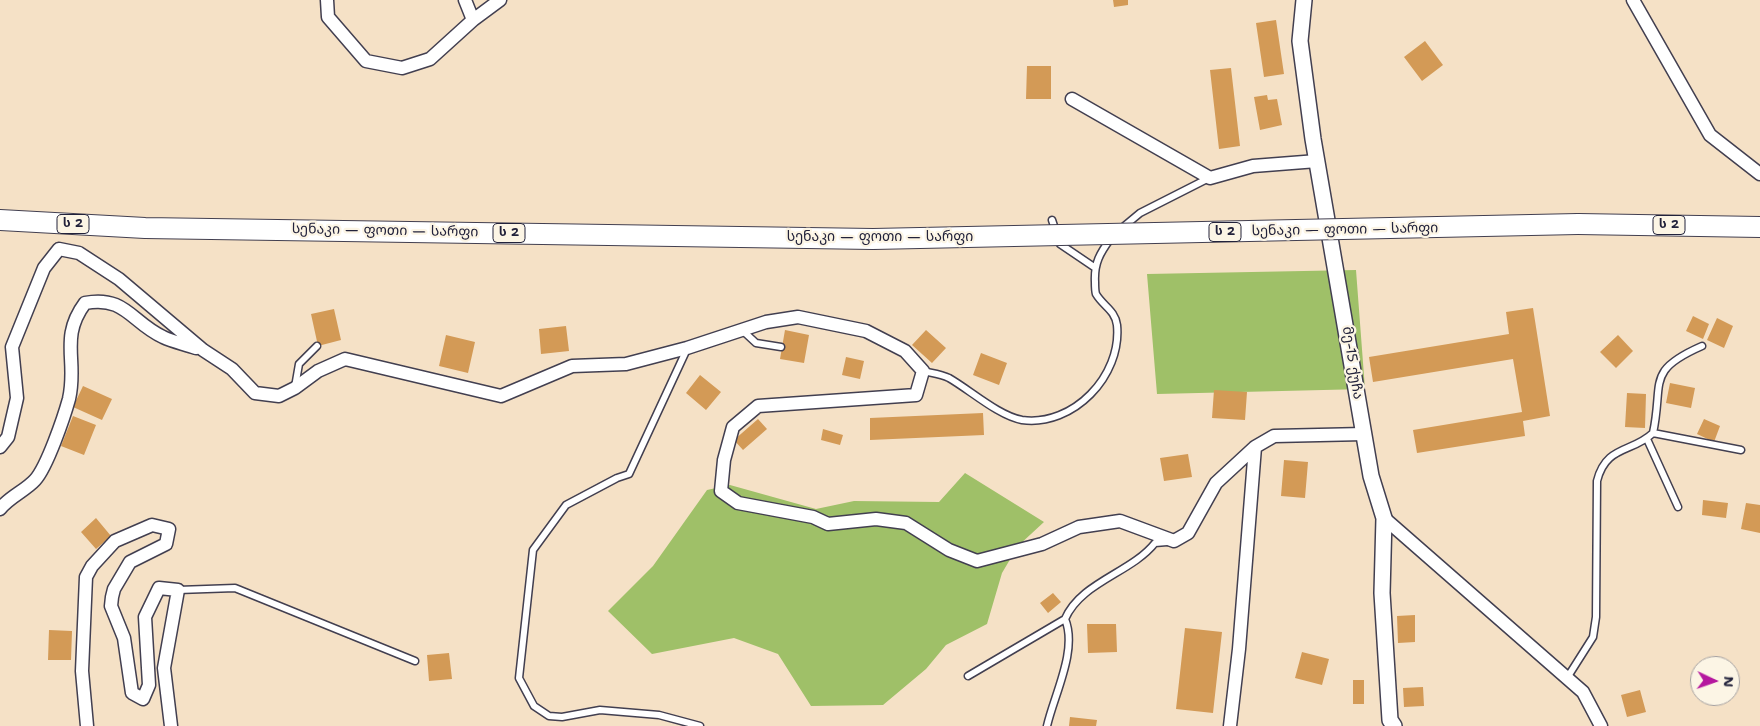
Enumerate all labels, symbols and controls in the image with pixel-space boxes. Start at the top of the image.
road number: ს 2 [57,214,89,233]
road number: ს 2 [1653,216,1685,234]
street label: სენაკი — ფოთი — სარფი [1252,220,1438,240]
street label: სენაკი — ფოთი — სარფი [292,221,478,241]
road number: ს 2 [1209,222,1241,242]
road number: ს 2 [493,224,525,242]
street label: სენაკი — ფოთი — სარფი [787,229,973,245]
street label: მე-15 ქუჩა [1338,325,1366,401]
north arrow [1690,656,1740,706]
text: N [1720,676,1738,688]

